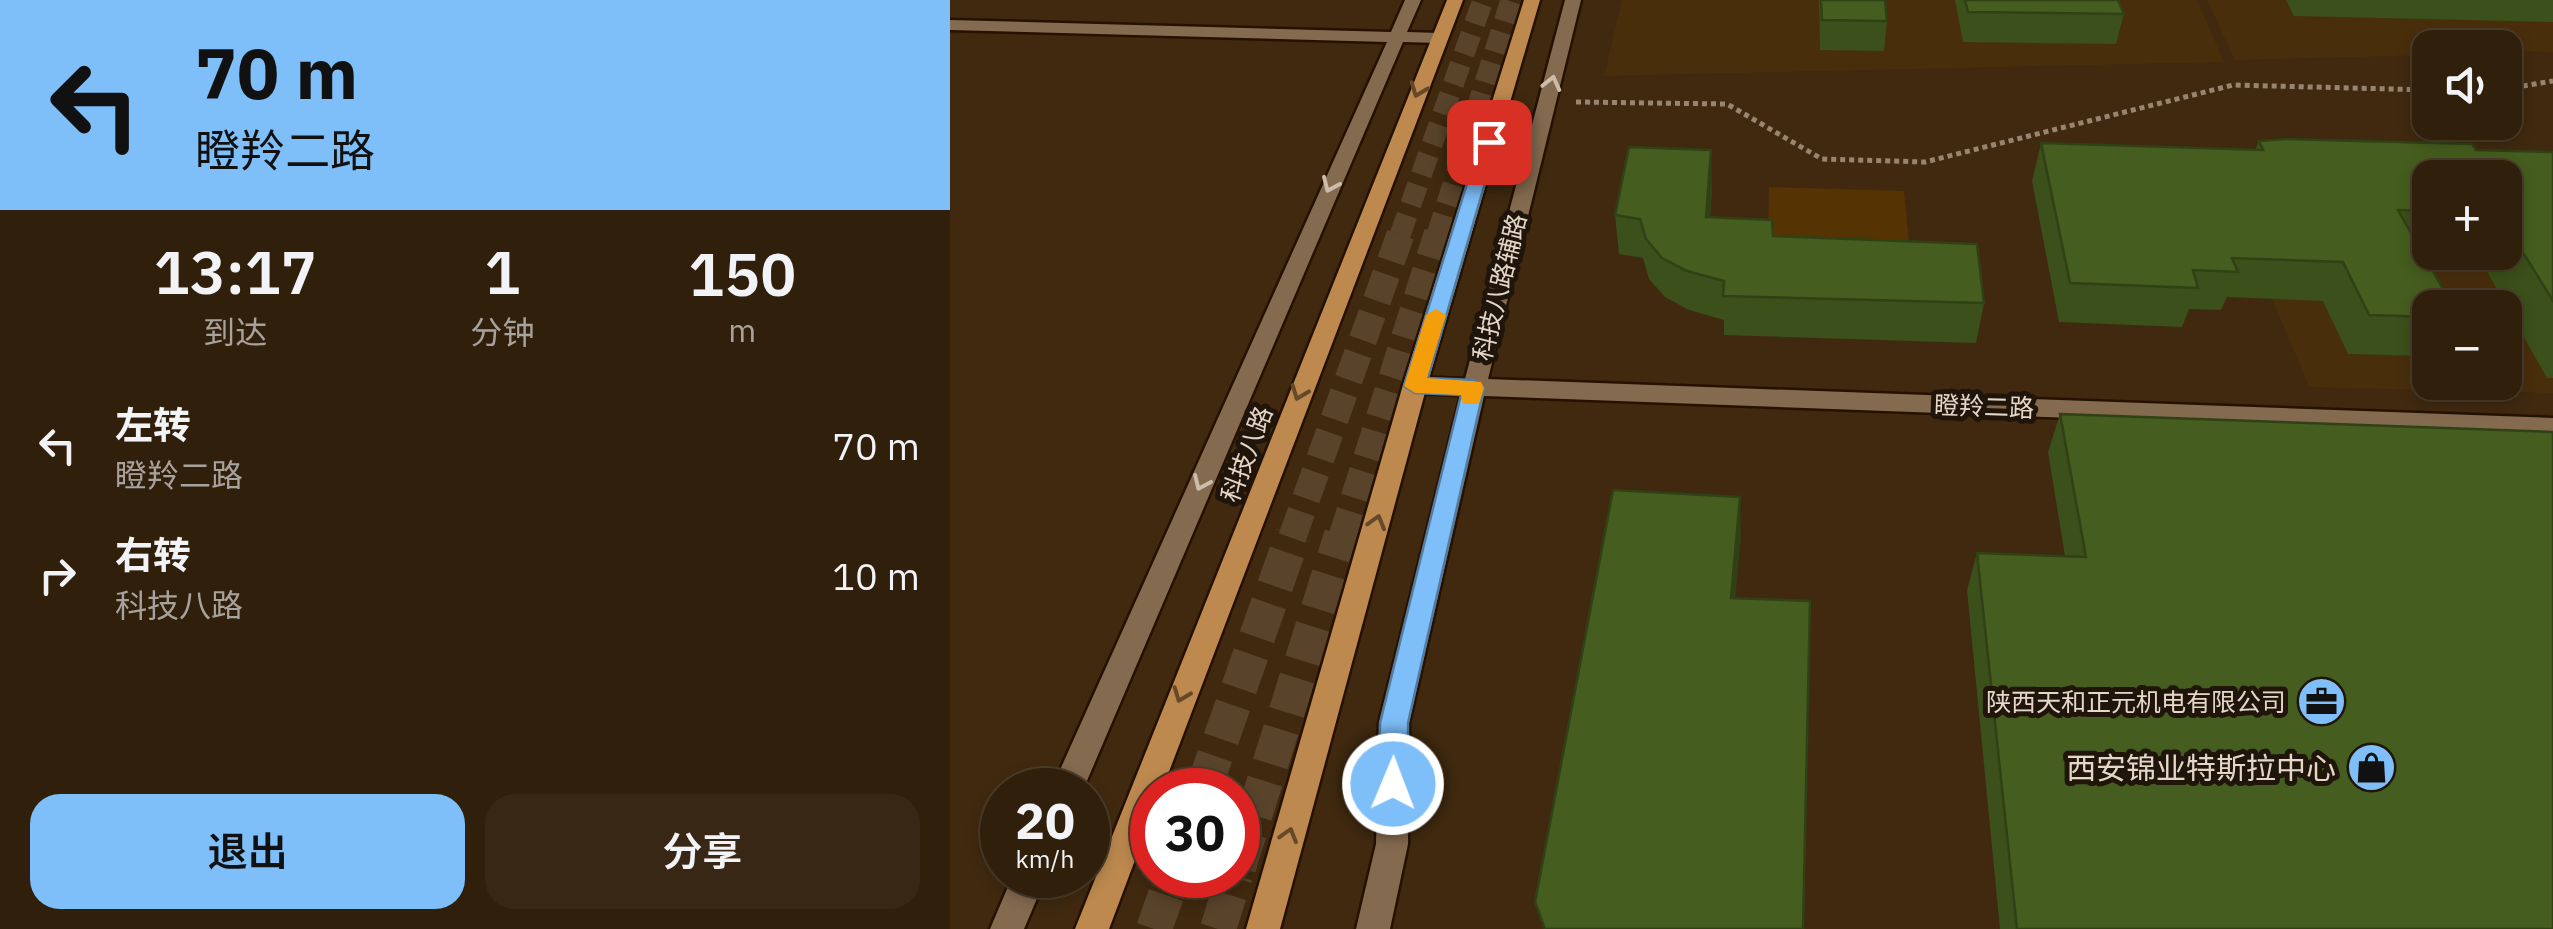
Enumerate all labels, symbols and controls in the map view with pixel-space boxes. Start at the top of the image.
text: 70 m [195,27,358,118]
map controls [2412,30,2522,400]
button: sound [2412,30,2522,140]
icon: left [30,40,160,170]
one-way arrow [1540,75,1561,92]
one-way arrow [1409,80,1429,98]
pin [1447,100,1532,185]
icon: arrive [1462,115,1517,170]
text: 瞪羚二路 [195,121,375,179]
button: + [2412,160,2522,270]
one-way arrow [1322,175,1342,193]
street label: 科技八路辅路 [1465,210,1533,364]
text: 13:17 [154,232,317,311]
text: 1 [485,232,521,311]
text: 150 [688,234,796,313]
button: − [2412,290,2522,400]
text: m [728,309,756,351]
text: 到达 [203,311,267,353]
text: 分钟 [471,311,535,353]
one-way arrow [1291,383,1311,400]
street label: 瞪羚二路 [1933,388,2035,424]
text: 左转 [115,400,191,449]
street label: 科技八路 [1213,401,1279,507]
icon: left [30,418,85,473]
text: 70 m [832,421,920,470]
text: 瞪羚二路 [115,454,243,496]
one-way arrow [1193,473,1213,491]
one-way arrow [1365,514,1386,531]
text: 右转 [115,530,191,579]
icon: right [30,548,85,603]
text: 10 m [832,551,920,600]
text: 科技八路 [115,584,243,626]
office icon: 陕西天和正元机电有限公司 [2295,675,2347,727]
place label: 陕西天和正元机电有限公司 [1986,685,2286,718]
one-way arrow [1172,686,1193,703]
position arrow [1341,732,1445,836]
shop icon: 西安锦业特斯拉中心 [2345,741,2397,793]
place label: 西安锦业特斯拉中心 [2066,748,2336,787]
speed limit sign: 30 [1130,768,1260,898]
text: 20 [1015,788,1075,853]
button: 退出 [30,794,465,909]
button: 分享 [485,794,920,909]
one-way arrow [1278,827,1299,844]
text: km/h [1016,842,1074,875]

